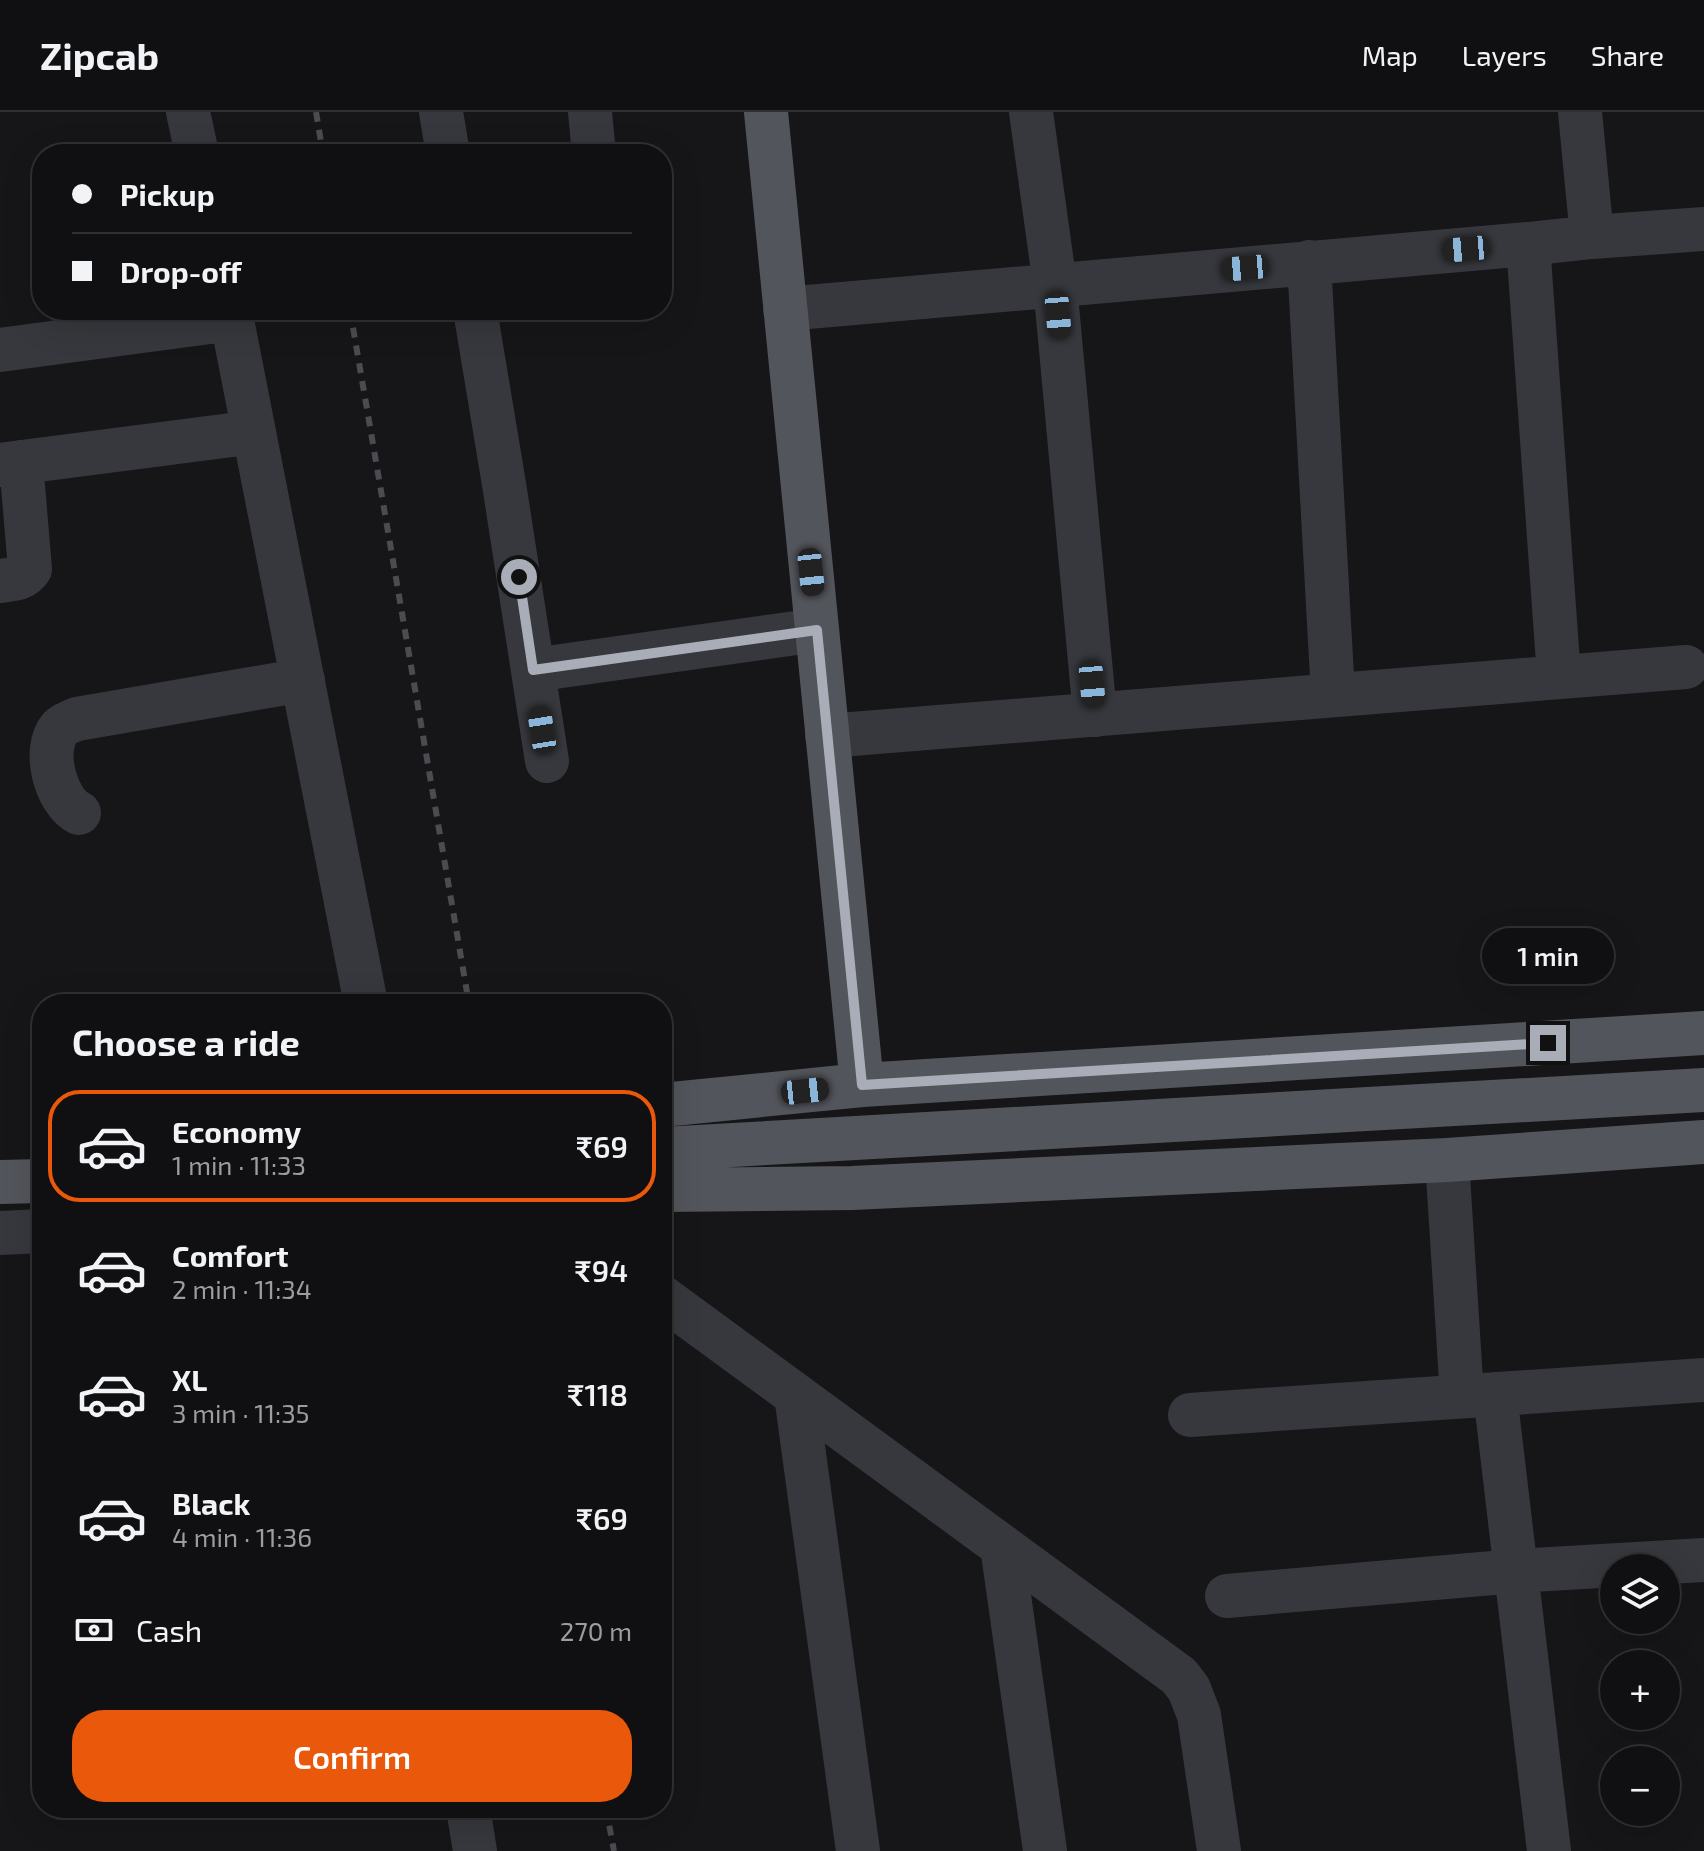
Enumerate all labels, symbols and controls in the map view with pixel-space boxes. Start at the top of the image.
text: Zipcab [40,32,159,78]
text: Map [1362,38,1418,72]
text: Layers [1462,38,1547,72]
text: Share [1591,38,1664,72]
text: Pickup [120,176,215,212]
car [1441,235,1491,263]
text: Drop-off [120,253,242,289]
car [1220,254,1270,282]
car [1044,290,1072,340]
car [797,547,825,597]
route start [501,559,537,595]
car [1078,659,1106,709]
car [526,704,558,756]
callout: 1 min [1482,927,1614,983]
text: 1 min [1517,940,1579,971]
text: Choose a ride [72,1020,300,1063]
route end [1530,1025,1566,1061]
car [780,1077,830,1105]
icon: car [76,1110,148,1182]
text: Economy [172,1113,301,1149]
text: ₹69 [576,1128,628,1164]
text: 1 min · 11:33 [172,1149,306,1180]
icon: car [76,1234,148,1306]
text: Comfort [172,1237,289,1273]
text: ₹94 [574,1252,628,1288]
text: 2 min · 11:34 [172,1273,312,1304]
icon: car [76,1358,148,1430]
text: XL [172,1361,207,1397]
text: ₹118 [567,1376,628,1412]
text: 3 min · 11:35 [172,1397,310,1428]
icon: car [76,1482,148,1554]
text: Black [172,1485,250,1521]
text: ₹69 [576,1500,628,1536]
text: 4 min · 11:36 [172,1521,312,1552]
map controls [1600,1554,1680,1826]
button: layers [1600,1554,1680,1634]
icon: cash [72,1608,116,1652]
text: Cash [136,1612,202,1648]
text: 270 m [560,1615,632,1646]
button: + [1600,1650,1680,1730]
button: Confirm [72,1710,632,1802]
button: − [1600,1746,1680,1826]

